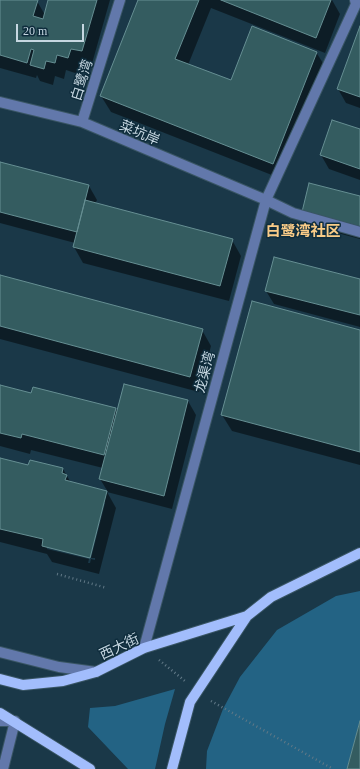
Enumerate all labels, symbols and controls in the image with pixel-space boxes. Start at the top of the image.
scale bar [18,16,86,42]
text: 20 m [23,24,47,38]
street label: 白鹭湾 [67,57,95,103]
street label: 菜坑岸 [117,116,163,148]
district label: 白鹭湾社区 [266,221,340,239]
street label: 龙渠湾 [190,350,218,394]
street label: 西大街 [96,630,142,662]

